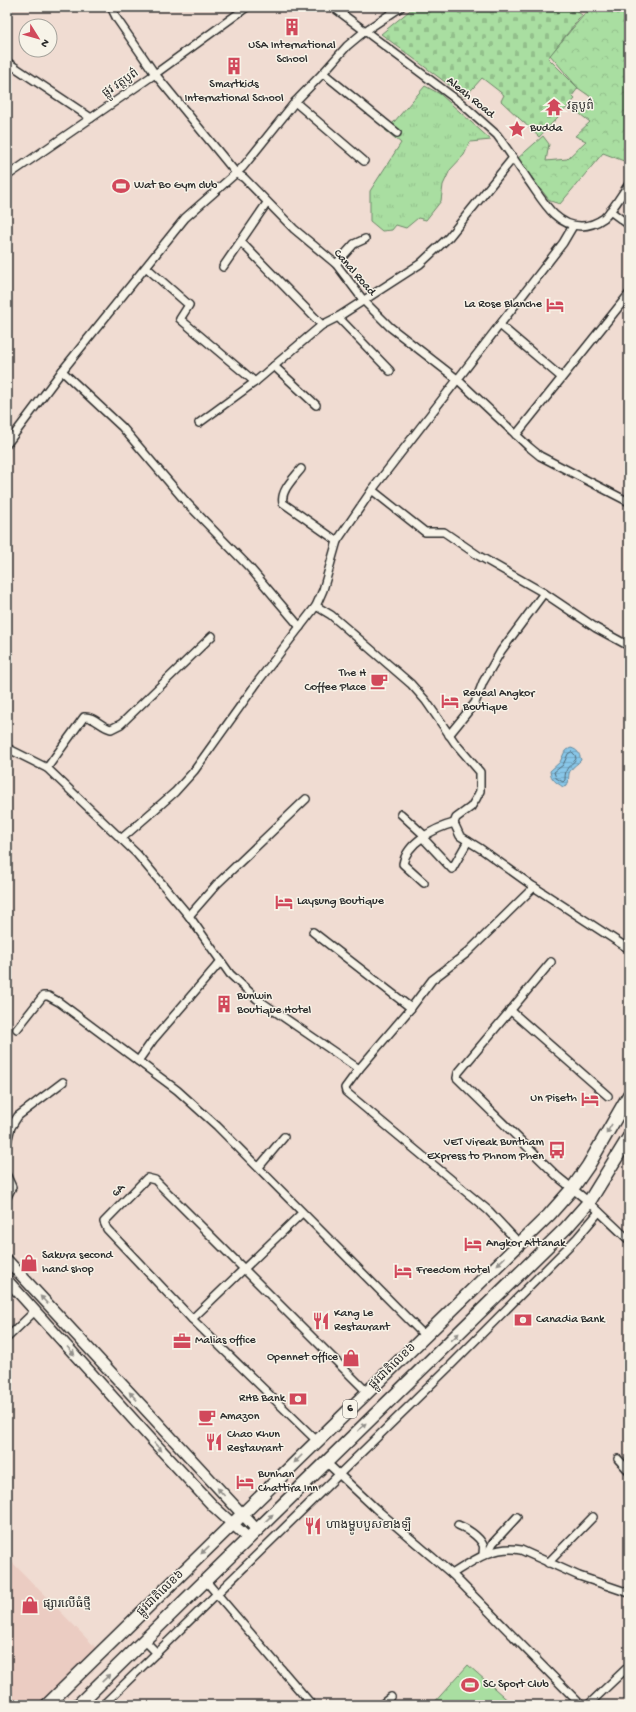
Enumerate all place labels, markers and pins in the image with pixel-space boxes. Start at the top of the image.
building icon: USA International School [282,17,302,37]
place label: USA International School [248,39,336,67]
building icon: Smartkids International School [224,56,244,76]
place label: Smartkids International School [184,78,284,106]
temple icon: វត្តបូព៌ [544,97,564,117]
place label: វត្តបូព៌ [567,97,594,114]
place icon: Budda [507,119,527,139]
place label: Budda [529,122,563,136]
sports icon: Wat Bo Gym club [111,176,131,196]
place label: Wat Bo Gym club [134,179,218,193]
hotel icon: La Rose Blanche [545,295,565,315]
place label: La Rose Blanche [464,298,543,312]
place label: The H Coffee Place [304,667,367,695]
cafe icon: The H Coffee Place [369,671,389,691]
place label: Reveal Angkor Boutique [462,687,536,715]
hotel icon: Reveal Angkor Boutique [440,691,460,711]
hotel icon: Laysung Boutique [274,892,294,912]
place label: Laysung Boutique [297,895,385,909]
place label: Bunwin Boutique Hotel [236,990,312,1018]
building icon: Bunwin Boutique Hotel [214,994,234,1014]
hotel icon: Un Piseth [580,1089,600,1109]
place label: Un Piseth [530,1092,578,1106]
place label: VET Vireak Buntham Express to Phnom Phen [427,1136,544,1164]
bus stop icon: VET Vireak Buntham Express to Phnom Phen [547,1140,567,1160]
hotel icon: Angkor Attanak [463,1234,483,1254]
place label: Angkor Attanak [486,1237,567,1251]
place label: Sakura second hand shop [42,1249,114,1277]
shop icon: Sakura second hand shop [19,1253,39,1273]
hotel icon: Freedom Hotel [393,1261,413,1281]
place label: Freedom Hotel [415,1264,491,1278]
place label: Kang Le Restaurant [334,1307,391,1335]
bank icon: Canadia Bank [513,1310,533,1330]
restaurant icon: Kang Le Restaurant [311,1311,331,1331]
place label: Canadia Bank [536,1313,606,1327]
office icon: Malias office [172,1331,192,1351]
place label: Malias office [195,1334,256,1348]
shop icon: Opennet office [341,1348,361,1368]
place label: Opennet office [267,1351,339,1365]
bank icon: RHB Bank [288,1389,308,1409]
place label: RHB Bank [239,1392,287,1406]
cafe icon: Amazon [197,1407,217,1427]
place label: Amazon [220,1410,260,1424]
place label: Chao Khun Restaurant [227,1428,284,1456]
restaurant icon: Chao Khun Restaurant [204,1432,224,1452]
place label: Bunhan Chattira Inn [257,1468,318,1496]
hotel icon: Bunhan Chattira Inn [235,1472,255,1492]
restaurant icon: ហាងម្ហូបបួសខាងឡឹ [303,1516,323,1536]
place label: ហាងម្ហូបបួសខាងឡឹ [326,1517,411,1535]
shop icon: ផ្សារលើធំថ្មី [20,1595,40,1615]
place label: ផ្សារលើធំថ្មី [43,1596,91,1612]
sports icon: SC Sport Club [460,1675,480,1695]
place label: SC Sport Club [483,1678,549,1692]

